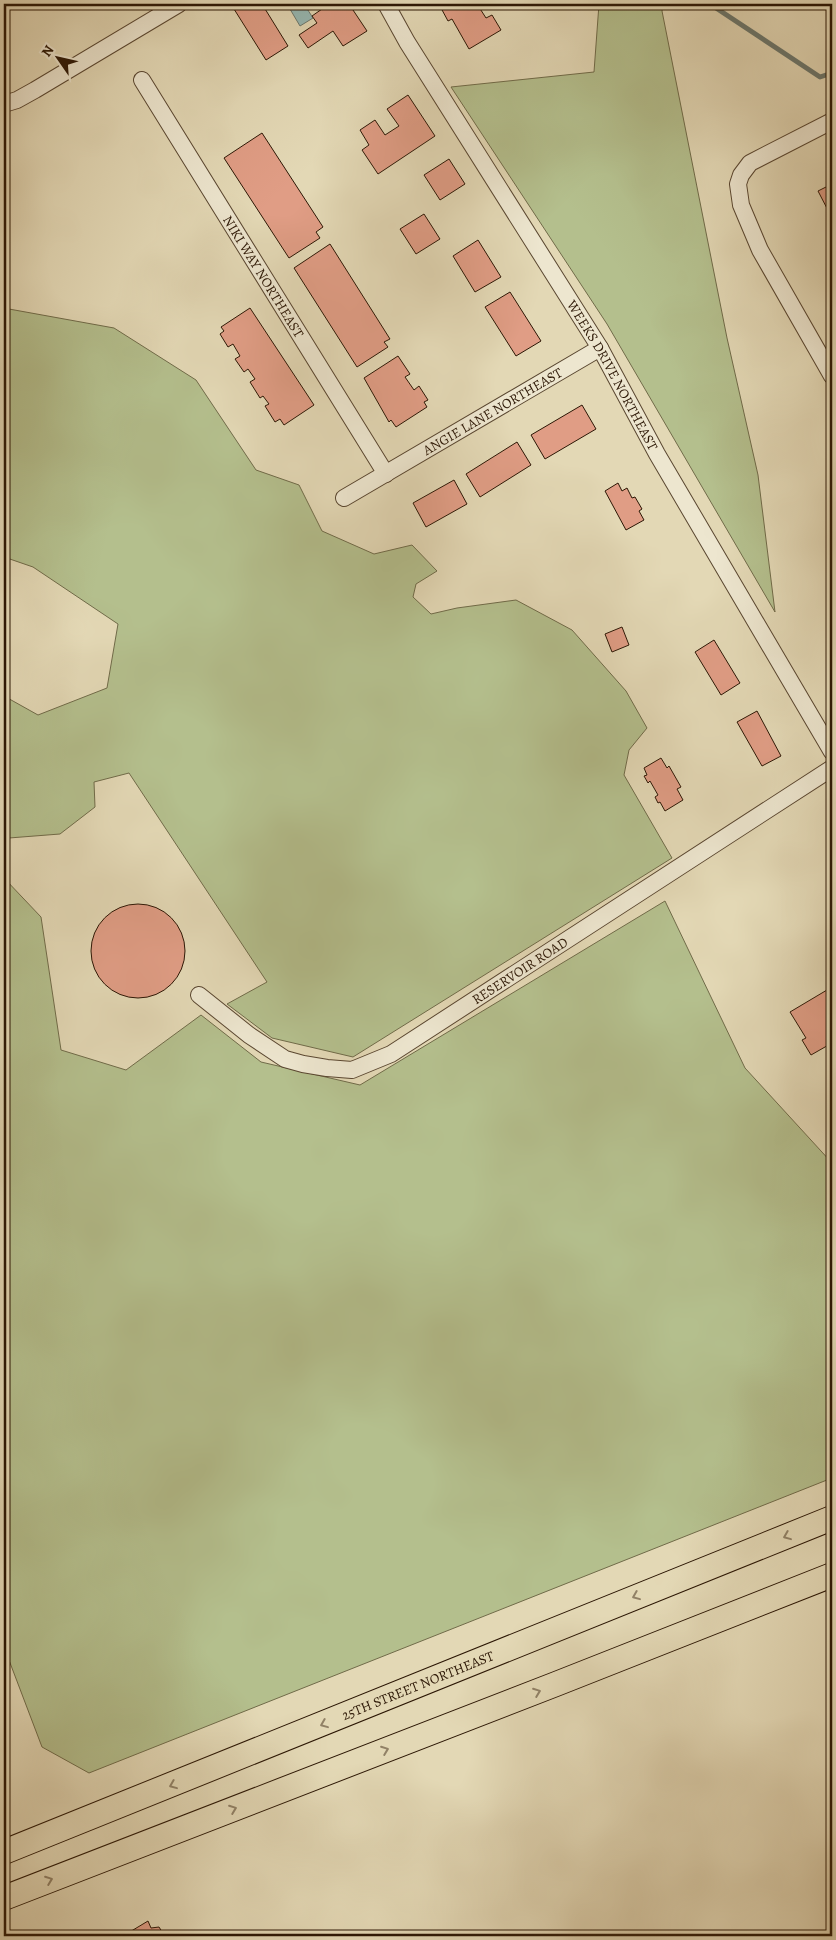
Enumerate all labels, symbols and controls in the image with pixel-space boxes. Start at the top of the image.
north arrow [32,32,82,82]
text: N [37,41,58,61]
street label: NIKI WAY NORTHEAST [218,212,308,342]
street label: WEEKS DRIVE NORTHEAST [562,296,662,454]
street label: ANGIE LANE NORTHEAST [419,363,566,460]
street label: RESERVOIR ROAD [468,933,572,1009]
one-way arrow [783,1529,792,1540]
one-way arrow [632,1590,641,1600]
street label: 25TH STREET NORTHEAST [339,1646,497,1725]
one-way arrow [532,1688,540,1698]
one-way arrow [320,1718,328,1728]
one-way arrow [380,1746,389,1756]
one-way arrow [169,1779,178,1789]
one-way arrow [229,1805,237,1815]
one-way arrow [44,1876,53,1886]

